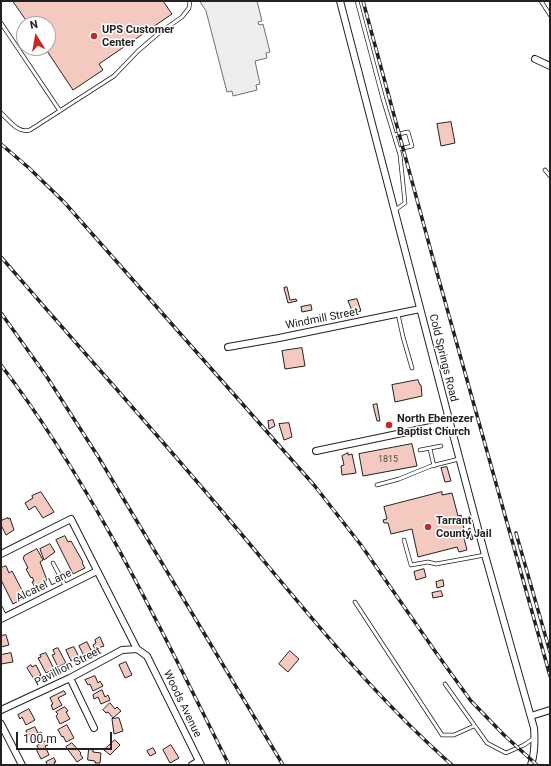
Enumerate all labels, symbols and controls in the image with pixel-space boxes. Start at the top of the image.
north arrow [16,16,56,56]
text: N [29,18,39,32]
place label: UPS Customer Center [102,23,174,49]
marker: UPS Customer Center [89,31,99,41]
street label: Windmill Street [284,305,360,333]
street label: Cold Springs Road [426,313,460,403]
place label: North Ebenezer Baptist Church [397,412,474,438]
marker: North Ebenezer Baptist Church [384,420,394,430]
house number: 1815 [378,455,398,465]
place label: Tarrant County Jail [436,514,492,540]
marker: Tarrant County Jail [423,522,433,532]
street label: Alcatel Lane [14,567,74,605]
street label: Pavillion Street [33,645,103,689]
street label: Woods Avenue [160,668,204,740]
scale bar [18,724,114,750]
text: 100 m [23,732,57,746]

